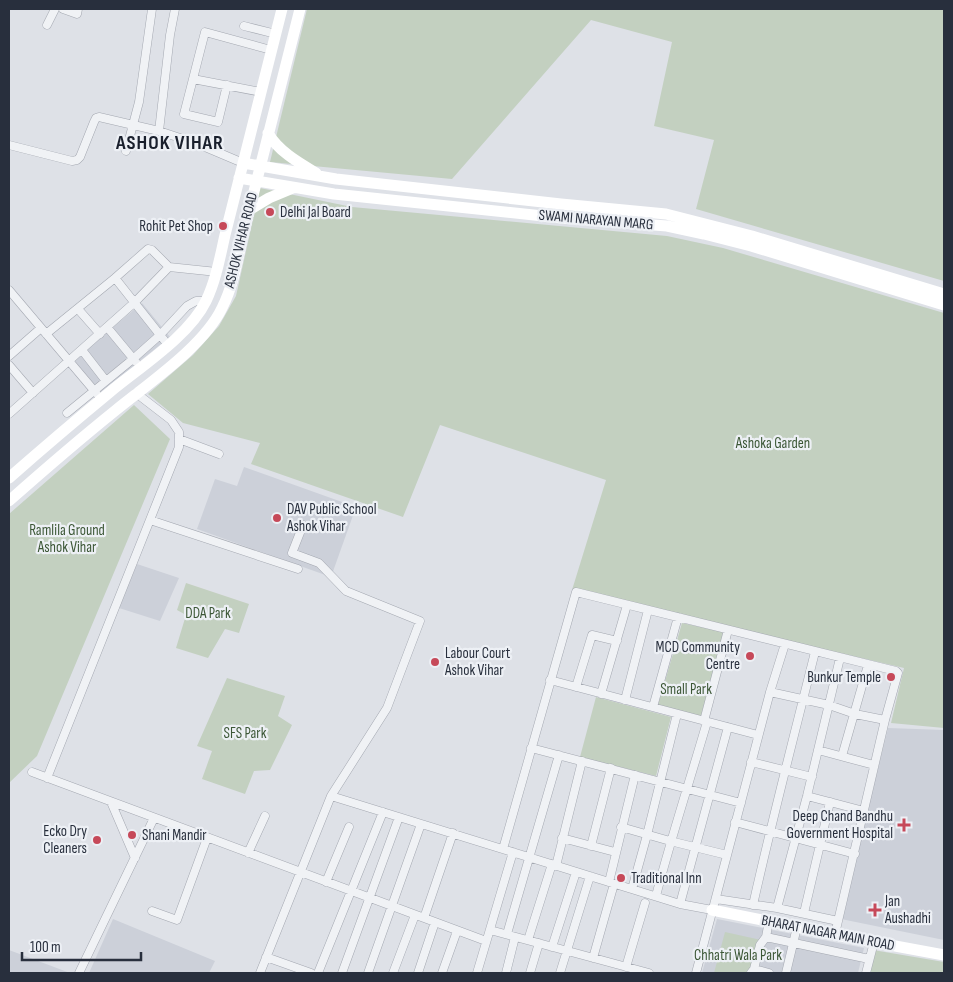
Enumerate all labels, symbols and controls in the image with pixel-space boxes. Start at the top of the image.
district label: ASHOK VIHAR [115,131,224,155]
street label: ASHOK VIHAR ROAD [220,190,262,291]
place label: Delhi Jal Board [280,203,351,222]
marker: Delhi Jal Board [264,206,276,218]
street label: SWAMI NARAYAN MARG [538,206,654,234]
place label: Rohit Pet Shop [139,217,213,236]
marker: Rohit Pet Shop [217,220,229,232]
park label: Ashoka Garden [735,434,810,453]
place label: DAV Public School Ashok Vihar [286,500,377,536]
marker: DAV Public School Ashok Vihar [271,512,283,524]
park label: Ramlila Ground Ashok Vihar [29,521,105,557]
park label: DDA Park [185,604,231,623]
place label: MCD Community Centre [656,638,740,674]
place label: Labour Court Ashok Vihar [444,644,511,680]
marker: MCD Community Centre [744,650,756,662]
marker: Labour Court Ashok Vihar [429,656,441,668]
place label: Bunkur Temple [807,668,881,687]
marker: Bunkur Temple [885,671,897,683]
park label: Small Park [660,680,712,699]
park label: SFS Park [224,724,267,743]
place label: Deep Chand Bandhu Government Hospital [786,807,893,843]
marker: Deep Chand Bandhu Government Hospital [897,818,911,832]
place label: Ecko Dry Cleaners [43,822,87,858]
place label: Shani Mandir [142,826,207,845]
marker: Shani Mandir [126,829,138,841]
marker: Ecko Dry Cleaners [91,834,103,846]
place label: Traditional Inn [631,869,702,888]
marker: Traditional Inn [615,872,627,884]
place label: Jan Aushadhi [884,892,931,928]
marker: Jan Aushadhi [869,904,881,916]
street label: BHARAT NAGAR MAIN ROAD [760,911,896,955]
scale bar [22,930,141,962]
text: 100 m [30,938,61,957]
park label: Chhatri Wala Park [694,946,782,965]

